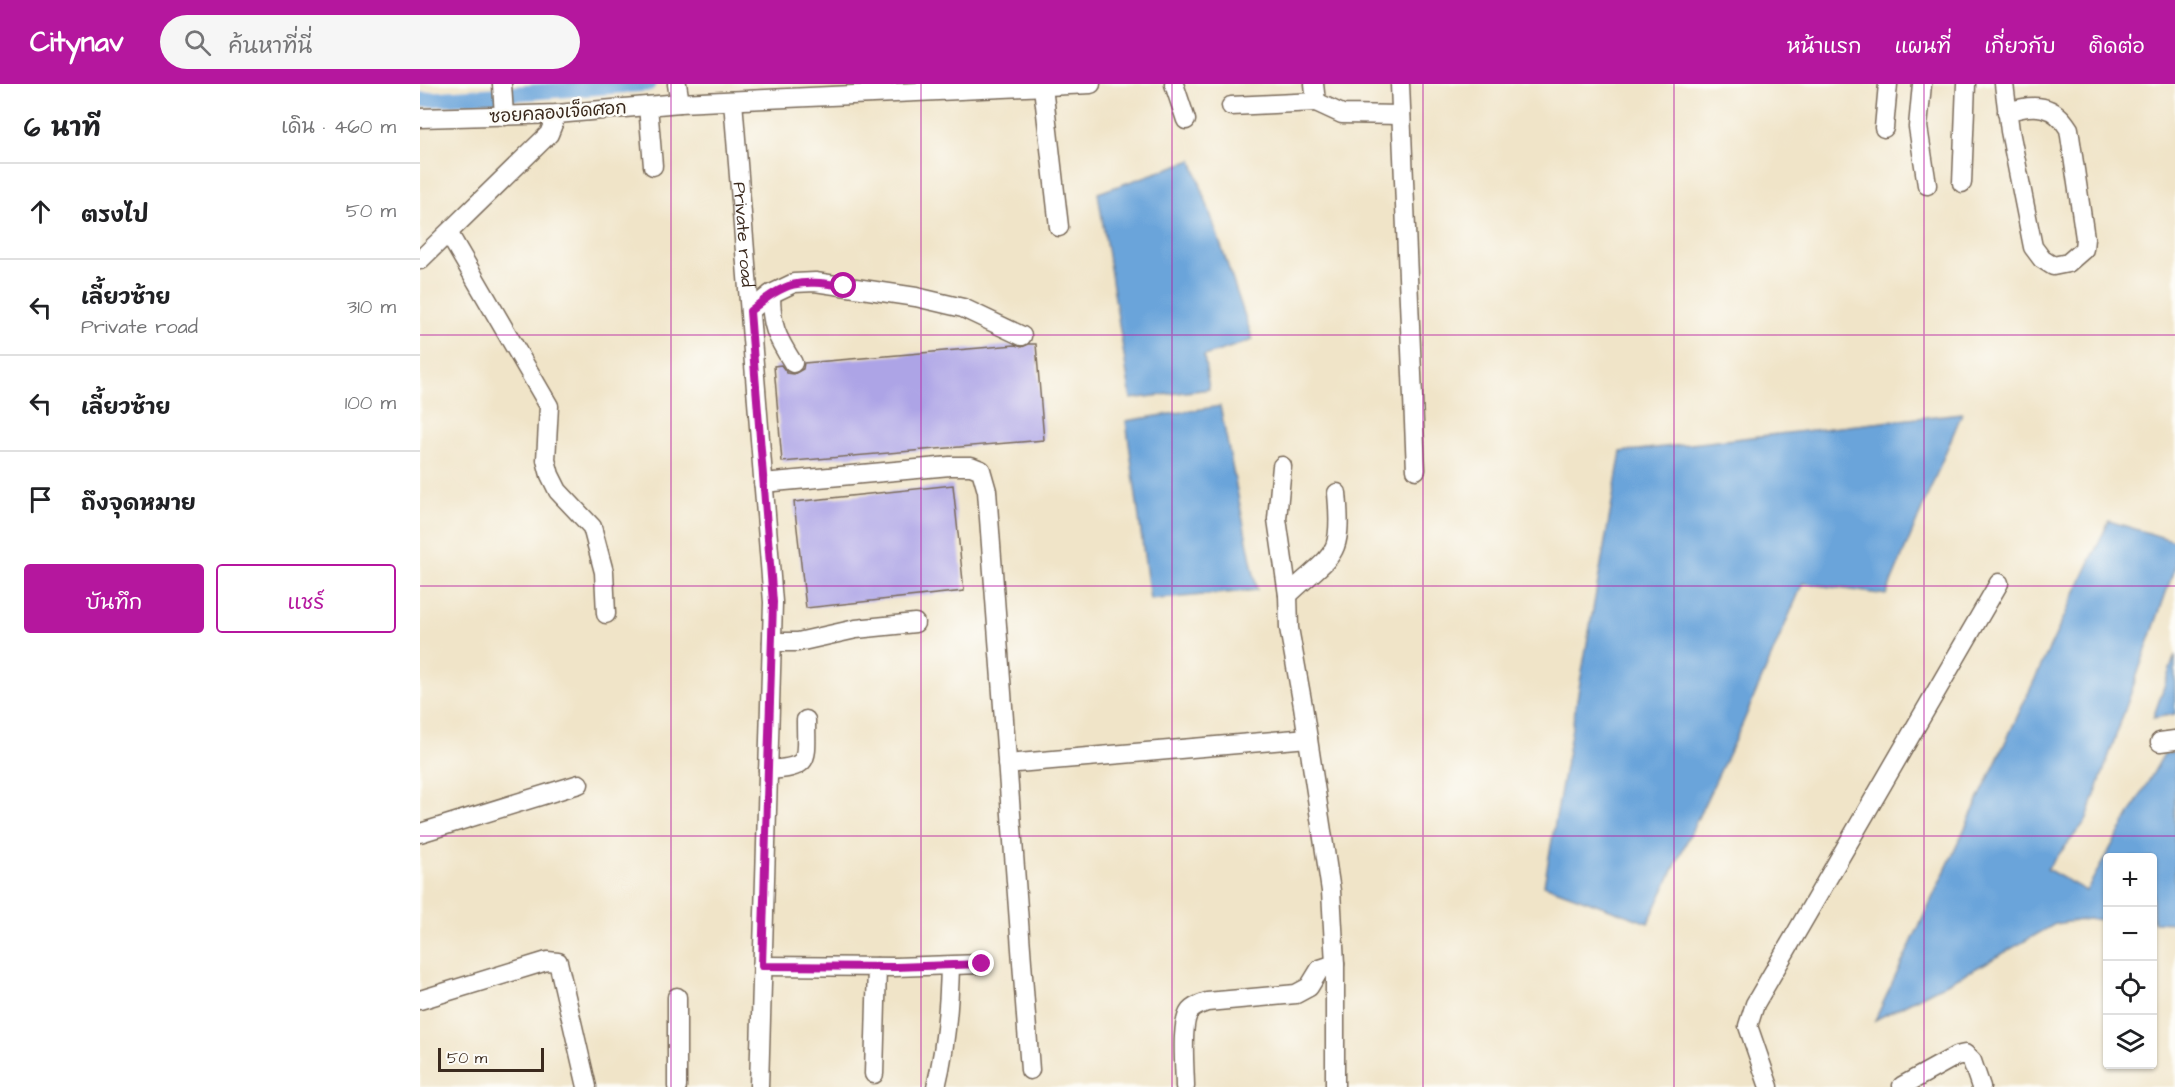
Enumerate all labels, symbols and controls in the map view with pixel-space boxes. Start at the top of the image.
search box [160,15,580,69]
text: Citynav [30,23,124,62]
icon: search [181,26,214,59]
text: ค้นหาที่นี่ [229,31,312,62]
text: หน้าแรก [1787,32,1862,61]
text: แผนที่ [1895,32,1951,61]
text: เกี่ยวกับ [1984,32,2056,61]
text: ติดต่อ [2089,32,2145,61]
street label: ซอยคลองเจ็ดศอก [489,94,627,130]
text: 6 นาที [24,110,101,146]
text: เดิน · 460 m [281,113,396,141]
street label: Private road [727,181,760,288]
icon: ahead [24,195,57,228]
text: 50 m [346,197,396,225]
text: ตรงไป [81,200,149,231]
route start [830,272,856,298]
text: เลี้ยวซ้าย [81,282,171,313]
icon: left [24,291,57,324]
text: 310 m [347,293,396,321]
text: Private road [81,313,198,341]
icon: left [24,387,57,420]
text: 100 m [345,389,396,417]
text: เลี้ยวซ้าย [81,392,171,423]
icon: arrive [24,483,57,516]
text: ถึงจุดหมาย [81,488,196,519]
button: บันทึก [24,564,204,633]
button: แชร์ [216,564,396,633]
map controls [2103,853,2157,1069]
button: + [2103,853,2157,907]
button: − [2103,907,2157,961]
route end [968,950,994,976]
button: locate [2103,961,2157,1015]
button: layers [2103,1015,2157,1069]
scale bar [438,1045,544,1072]
text: 50 m [447,1047,487,1069]

